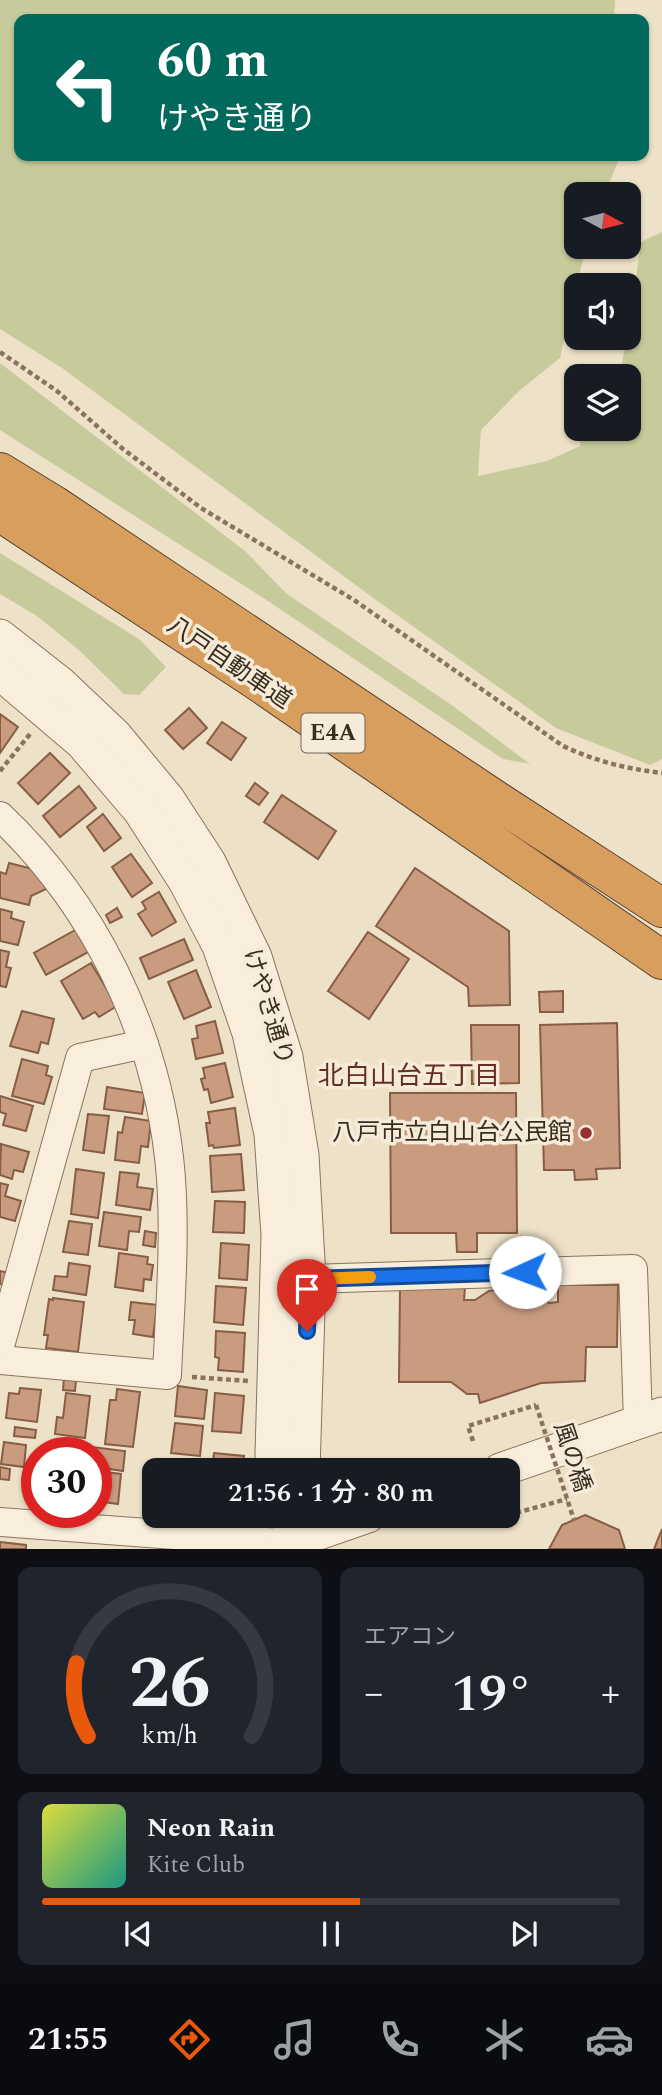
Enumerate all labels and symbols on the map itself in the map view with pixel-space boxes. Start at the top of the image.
north arrow [564,182,640,259]
street label: 八戸自動車道 [159,608,299,718]
road number: E4A [302,713,364,752]
street label: けやき通り [233,944,303,1070]
district label: 北白山台五丁目 [318,1056,500,1096]
place label: 八戸市立白山台公民館 [332,1115,572,1151]
marker: 八戸市立白山台公民館 [578,1125,594,1141]
position arrow [488,1235,562,1309]
pin [277,1259,337,1331]
street label: 風の橋 [544,1417,600,1497]
speed limit sign: 30 [21,1437,112,1528]

